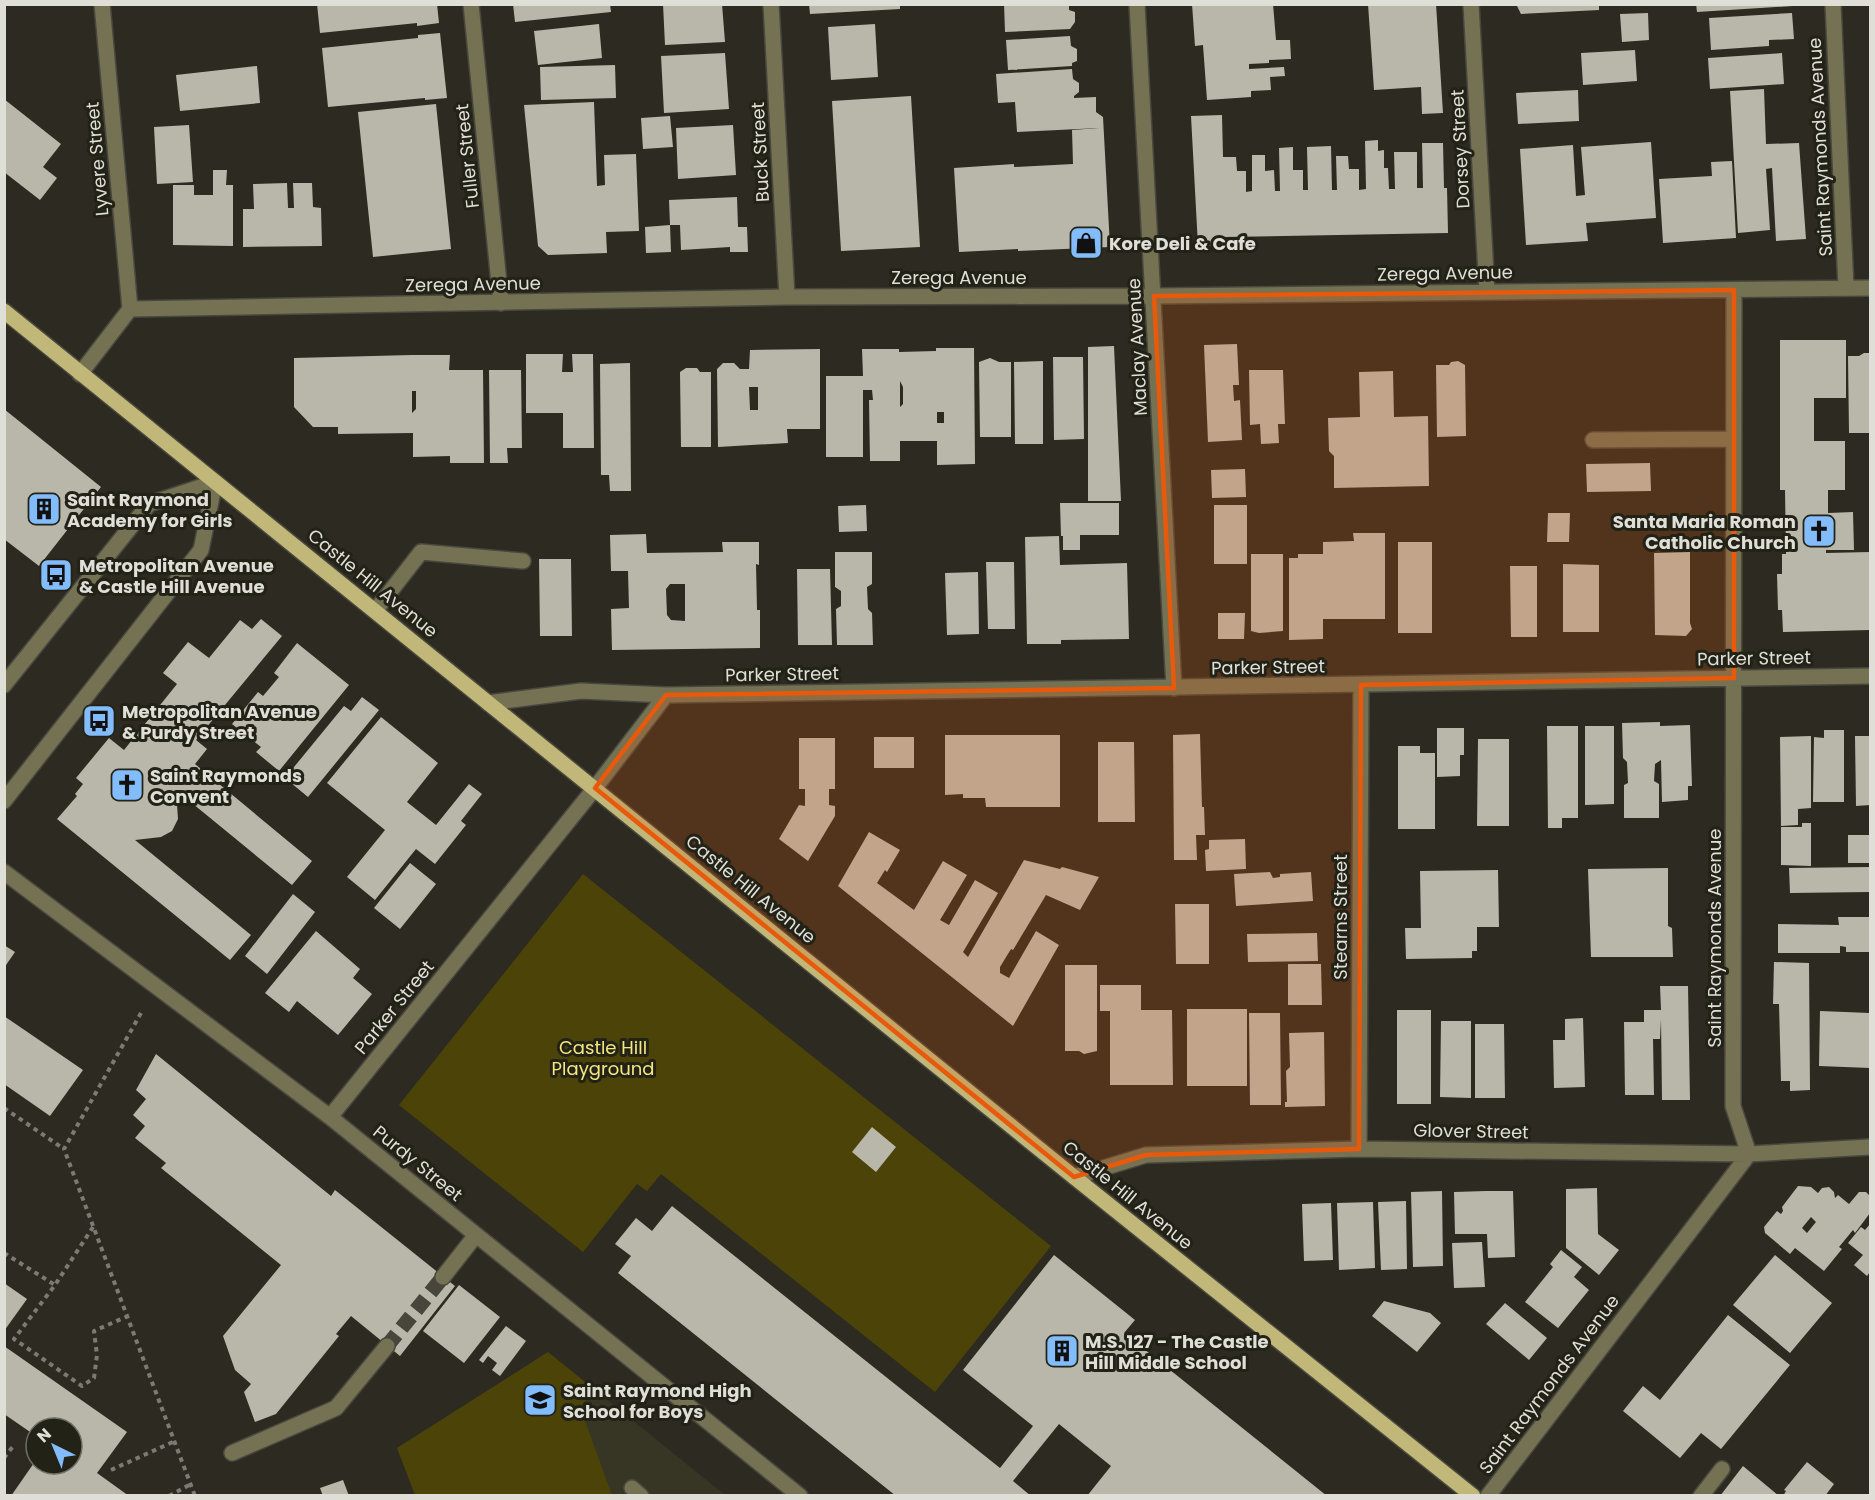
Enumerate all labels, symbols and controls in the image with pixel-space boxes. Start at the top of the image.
street label: Saint Raymonds Avenue [1802,37,1838,257]
street label: Dorsey Street [1444,89,1476,209]
street label: Lyvere Street [80,101,114,217]
street label: Buck Street [745,101,775,203]
street label: Fuller Street [449,103,485,209]
shop icon: Kore Deli & Cafe [1068,225,1104,261]
place label: Kore Deli & Cafe [1109,231,1256,256]
street label: Zerega Avenue [1377,259,1513,287]
street label: Zerega Avenue [891,265,1027,290]
street label: Zerega Avenue [405,270,541,298]
street label: Maclay Avenue [1121,278,1153,416]
place label: Saint Raymond Academy for Girls [67,487,233,533]
building icon: Saint Raymond Academy for Girls [26,491,62,527]
place label: Santa Maria Roman Catholic Church [1613,509,1796,555]
church icon: Santa Maria Roman Catholic Church [1801,513,1837,549]
street label: Castle Hill Avenue [303,523,443,643]
place label: Metropolitan Avenue & Castle Hill Avenue [79,553,274,599]
bus stop icon: Metropolitan Avenue & Castle Hill Avenue [38,557,74,593]
street label: Parker Street [1697,645,1811,671]
street label: Parker Street [1211,654,1325,680]
street label: Parker Street [725,661,839,687]
place label: Metropolitan Avenue & Purdy Street [122,699,317,745]
bus stop icon: Metropolitan Avenue & Purdy Street [81,703,117,739]
place label: Saint Raymonds Convent [150,763,302,809]
church icon: Saint Raymonds Convent [109,767,145,803]
street label: Castle Hill Avenue [681,829,821,949]
street label: Saint Raymonds Avenue [1702,829,1727,1047]
street label: Stearns Street [1328,854,1353,980]
street label: Parker Street [348,955,440,1059]
park label: Castle Hill Playground [552,1035,654,1081]
street label: Glover Street [1413,1117,1529,1145]
street label: Purdy Street [368,1119,468,1207]
street label: Castle Hill Avenue [1058,1135,1198,1255]
street label: Saint Raymonds Avenue [1473,1289,1625,1479]
place label: M.S. 127 - The Castle Hill Middle School [1085,1329,1269,1375]
building icon: M.S. 127 - The Castle Hill Middle School [1044,1333,1080,1369]
place label: Saint Raymond High School for Boys [563,1378,752,1424]
school or university icon: Saint Raymond High School for Boys [522,1382,558,1418]
north arrow [24,1416,84,1476]
text: N [32,1423,56,1448]

